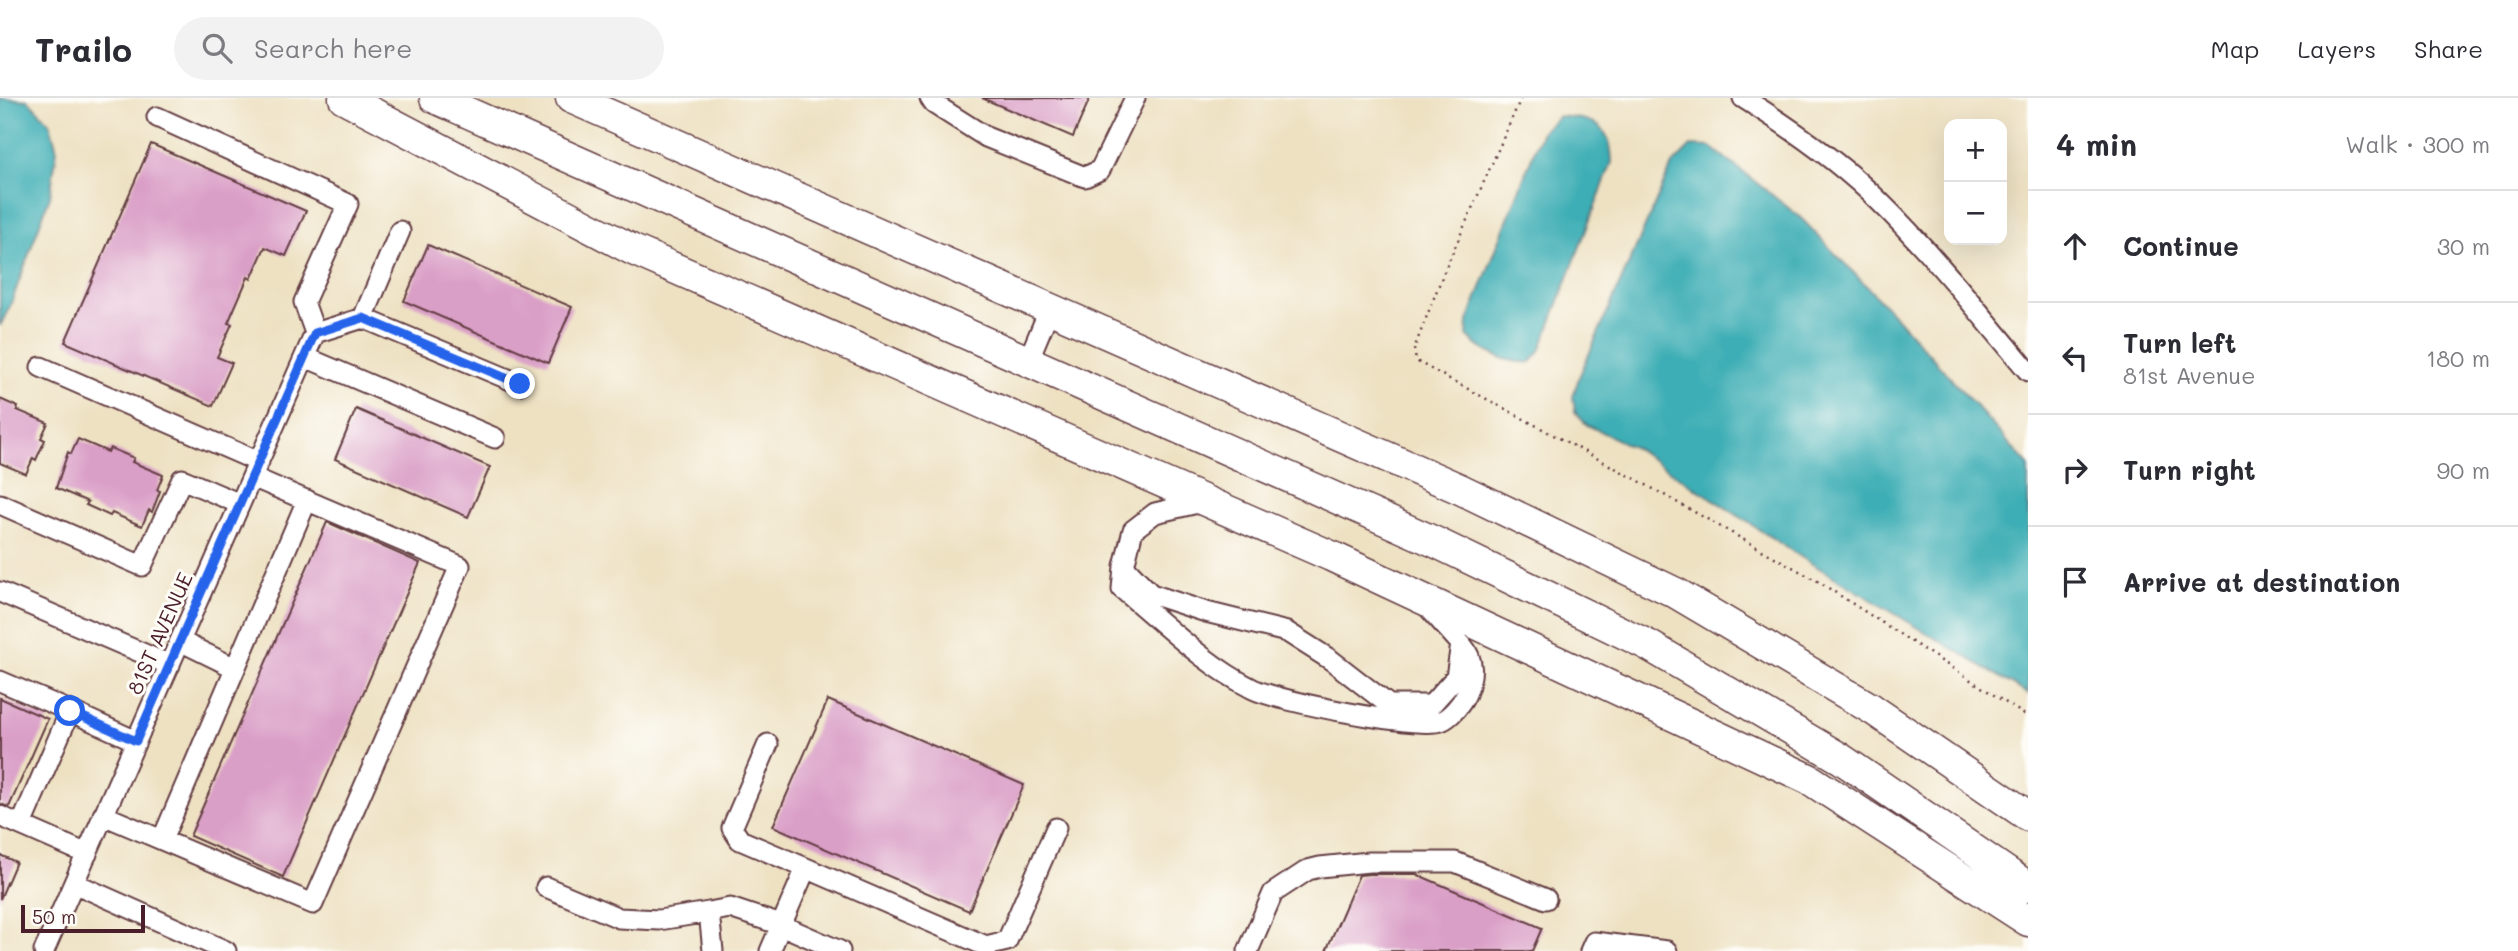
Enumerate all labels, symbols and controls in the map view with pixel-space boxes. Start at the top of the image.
search box [174,17,664,80]
text: Trailo [35,27,132,70]
icon: search [198,29,236,67]
text: Search here [254,31,412,65]
text: Map [2211,33,2259,64]
text: Layers [2297,33,2376,64]
text: Share [2414,33,2483,64]
map controls [1944,119,2007,245]
button: + [1944,119,2007,182]
text: 4 min [2056,124,2137,164]
text: Walk · 300 m [2345,129,2490,159]
button: − [1944,182,2007,245]
icon: ahead [2056,227,2094,265]
text: Continue [2123,229,2239,263]
text: 30 m [2437,231,2490,261]
text: Turn left [2123,326,2236,360]
icon: left [2056,339,2094,377]
text: 180 m [2426,343,2490,373]
text: 81st Avenue [2123,360,2255,390]
route end [504,368,535,399]
icon: right [2056,451,2094,489]
text: Turn right [2123,453,2256,487]
text: 90 m [2437,455,2490,485]
icon: arrive [2056,563,2094,601]
text: Arrive at destination [2123,565,2400,599]
street label: 81ST AVENUE [120,568,198,698]
route start [54,695,85,726]
scale bar [21,902,145,934]
text: 50 m [32,904,76,929]

